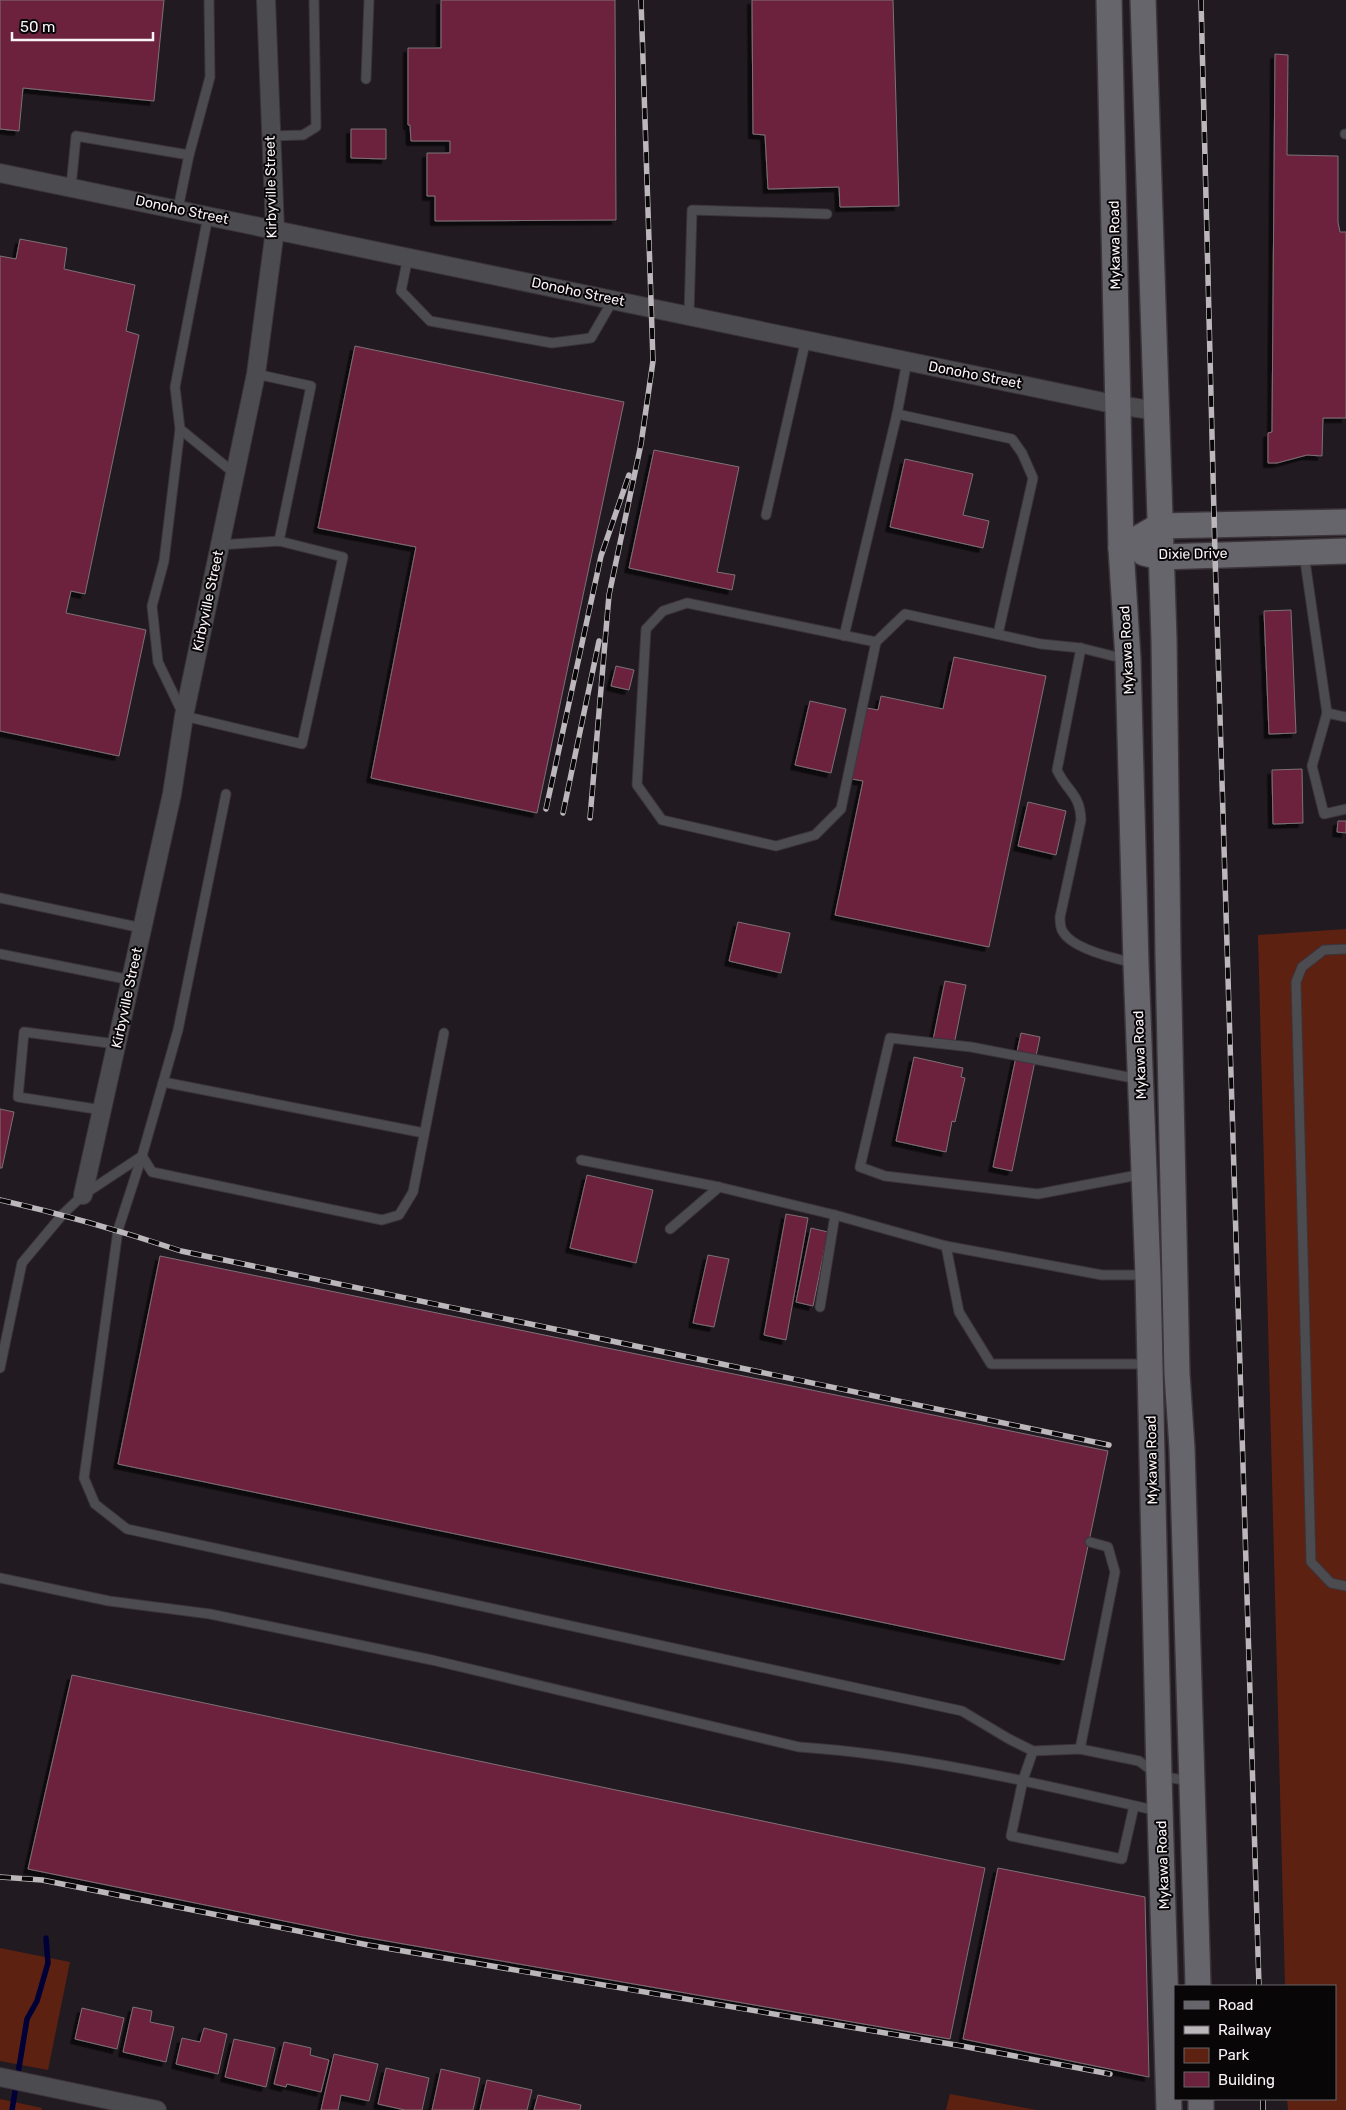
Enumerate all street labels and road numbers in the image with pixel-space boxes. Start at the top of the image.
street label: Kirbyville Street [262,135,280,238]
street label: Donoho Street [134,192,231,228]
street label: Mykawa Road [1106,200,1124,290]
street label: Donoho Street [530,274,627,310]
street label: Donoho Street [927,358,1024,392]
street label: Dixie Drive [1158,545,1228,563]
street label: Kirbyville Street [189,549,227,653]
street label: Mykawa Road [1116,605,1138,695]
street label: Kirbyville Street [108,946,146,1050]
street label: Mykawa Road [1130,1010,1150,1100]
street label: Mykawa Road [1143,1415,1161,1505]
street label: Mykawa Road [1153,1820,1173,1910]

